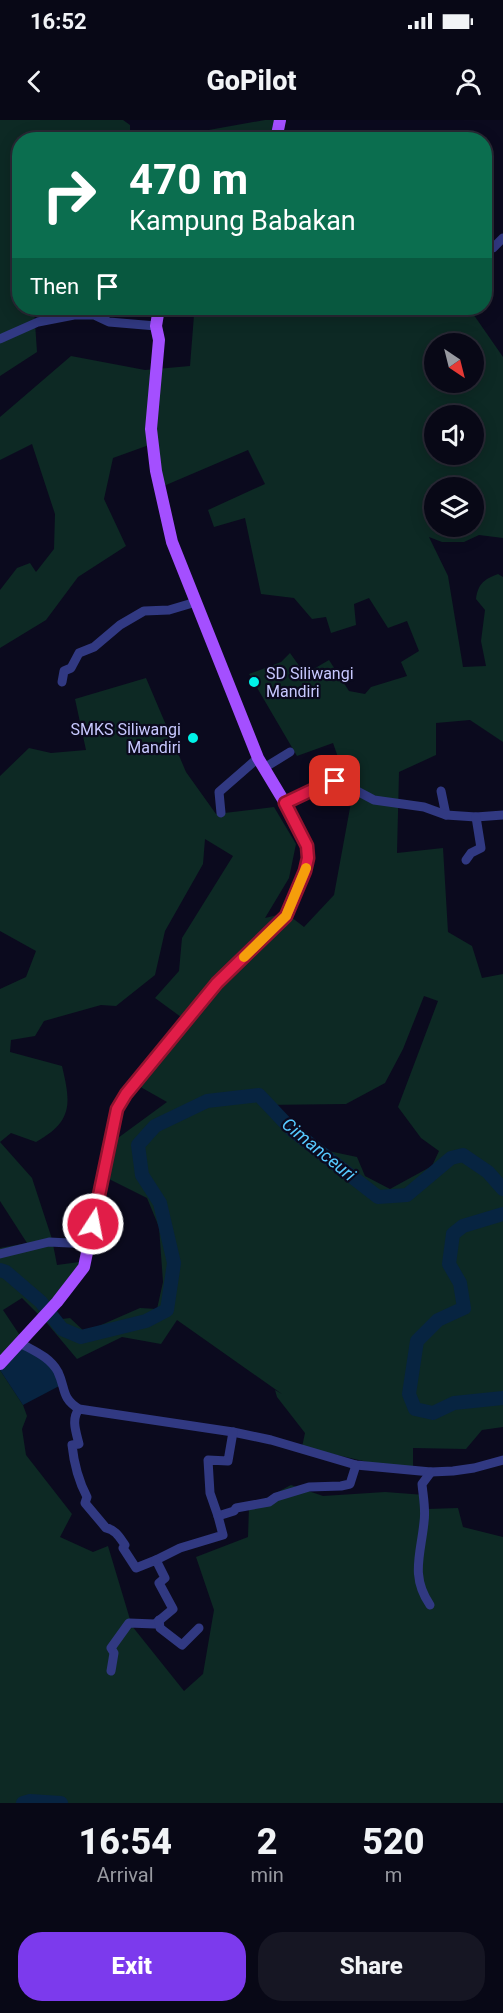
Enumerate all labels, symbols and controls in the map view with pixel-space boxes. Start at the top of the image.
text: 16:52 [30,9,87,34]
icon: back [18,65,51,98]
text: GoPilot [206,65,297,97]
icon: person [452,65,485,98]
text: 470 m [129,155,248,204]
icon: right [30,156,108,234]
text: Kampung Babakan [129,205,356,237]
icon: arrive [91,270,124,303]
text: Then [30,274,79,299]
north arrow [424,333,484,393]
map controls [424,333,484,537]
button: sound [424,405,484,465]
button: layers [424,477,484,537]
place label: SD Siliwangi Mandiri [266,664,354,701]
marker: SD Siliwangi Mandiri [247,675,261,689]
place label: SMKS Siliwangi Mandiri [70,720,181,757]
marker: SMKS Siliwangi Mandiri [186,731,200,745]
pin [309,755,360,806]
icon: arrive [318,764,351,797]
water label: Cimanceuri [278,1113,360,1185]
position arrow [61,1192,125,1256]
text: 16:54 [78,1821,172,1863]
text: 2 [257,1821,278,1863]
text: 520 [362,1821,425,1863]
text: Arrival [97,1863,154,1887]
text: min [250,1863,284,1887]
text: m [385,1863,402,1887]
button: Exit [18,1932,246,2001]
button: Share [258,1932,485,2001]

